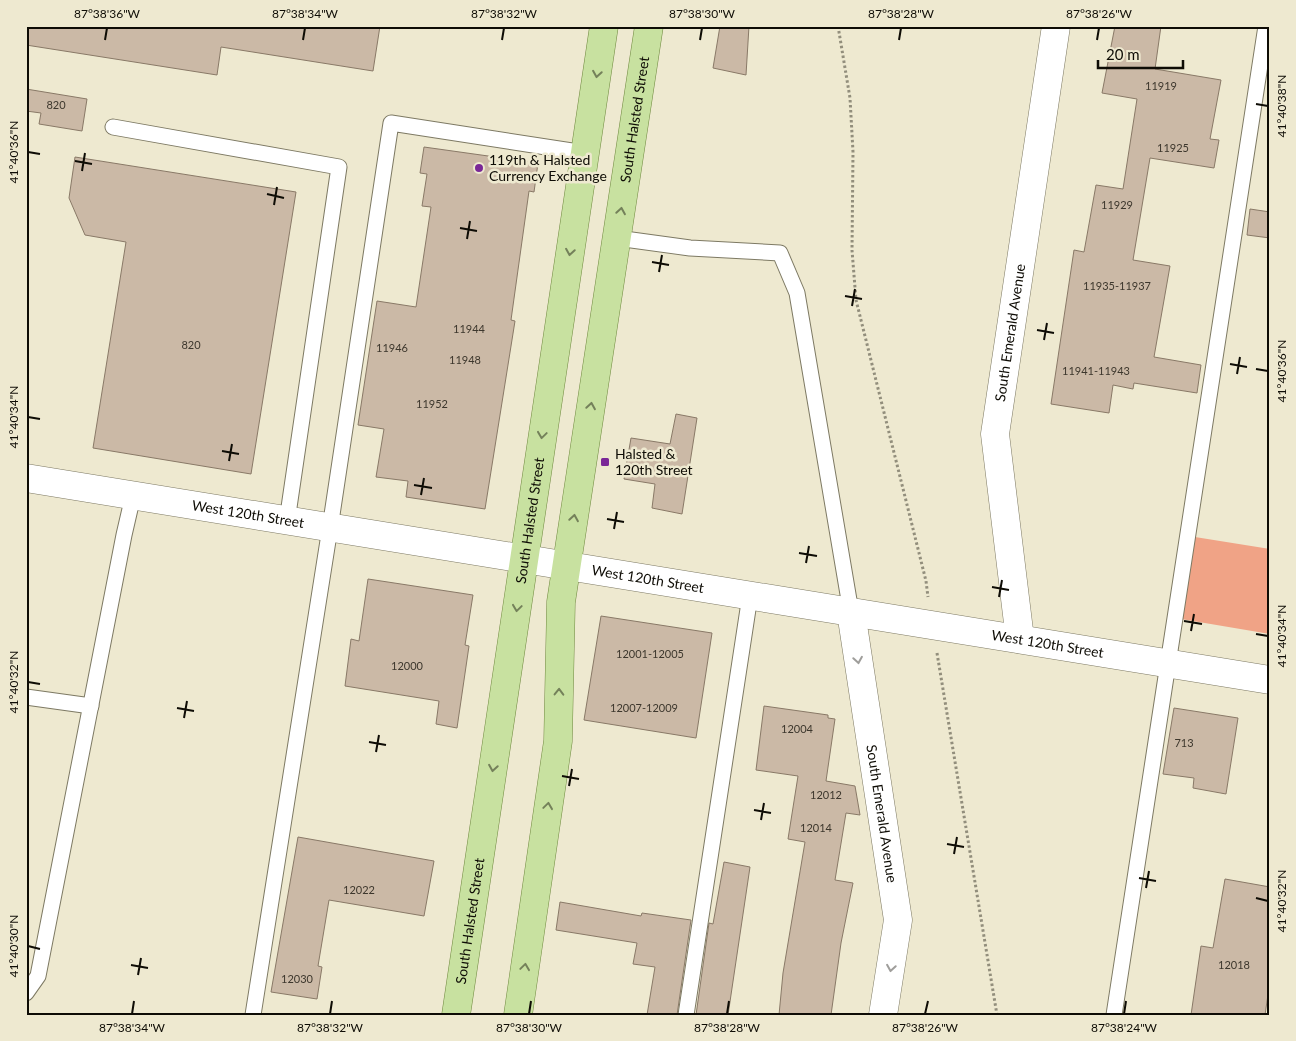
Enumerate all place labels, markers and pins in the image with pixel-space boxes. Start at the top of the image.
place label: 119th & Halsted Currency Exchange [489,151,607,184]
marker: 119th & Halsted Currency Exchange [473,162,485,174]
place label: Halsted & 120th Street [615,445,693,478]
marker: Halsted & 120th Street [599,456,611,468]

